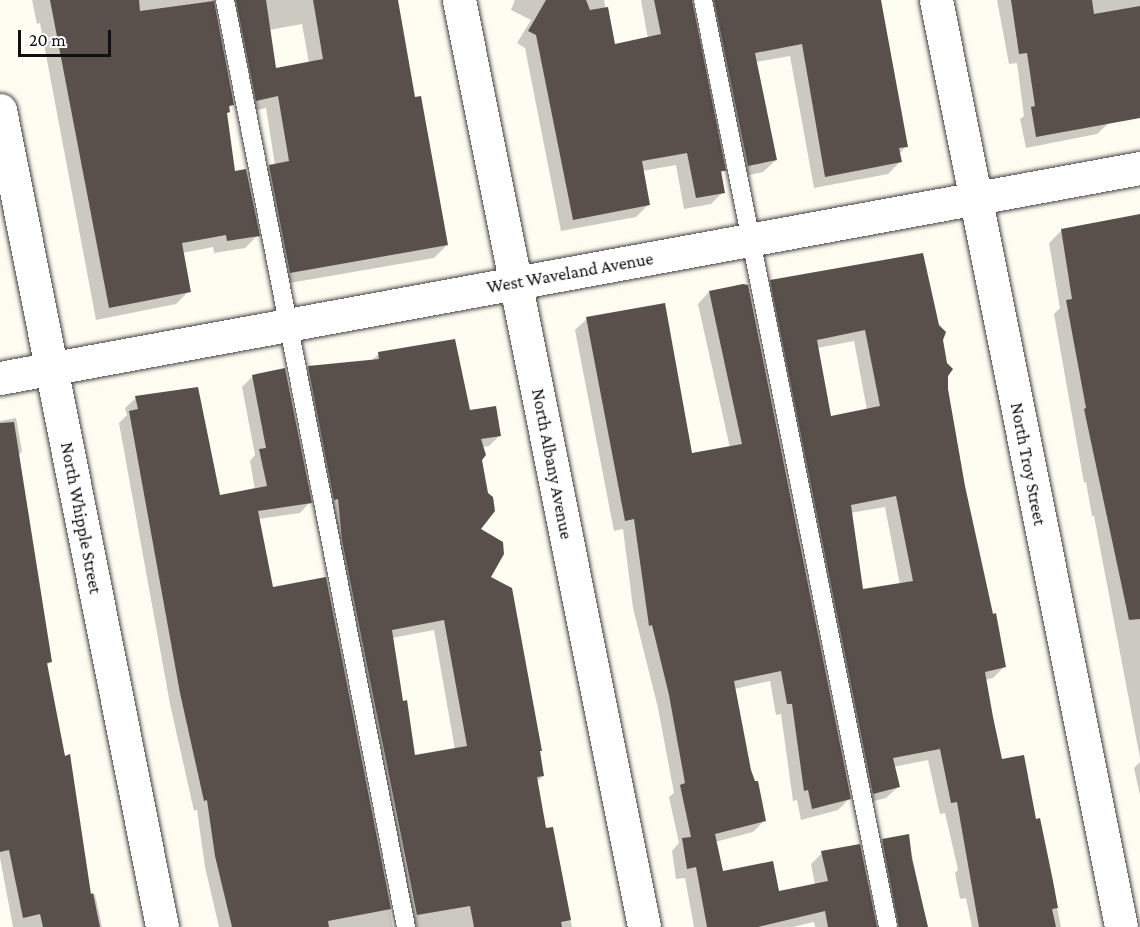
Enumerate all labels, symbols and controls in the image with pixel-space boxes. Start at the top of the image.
scale bar [21,18,114,56]
text: 20 m [29,30,66,50]
street label: West Waveland Avenue [485,248,655,298]
street label: North Albany Avenue [527,387,577,541]
street label: North Troy Street [1006,401,1050,527]
street label: North Whipple Street [56,440,106,596]

